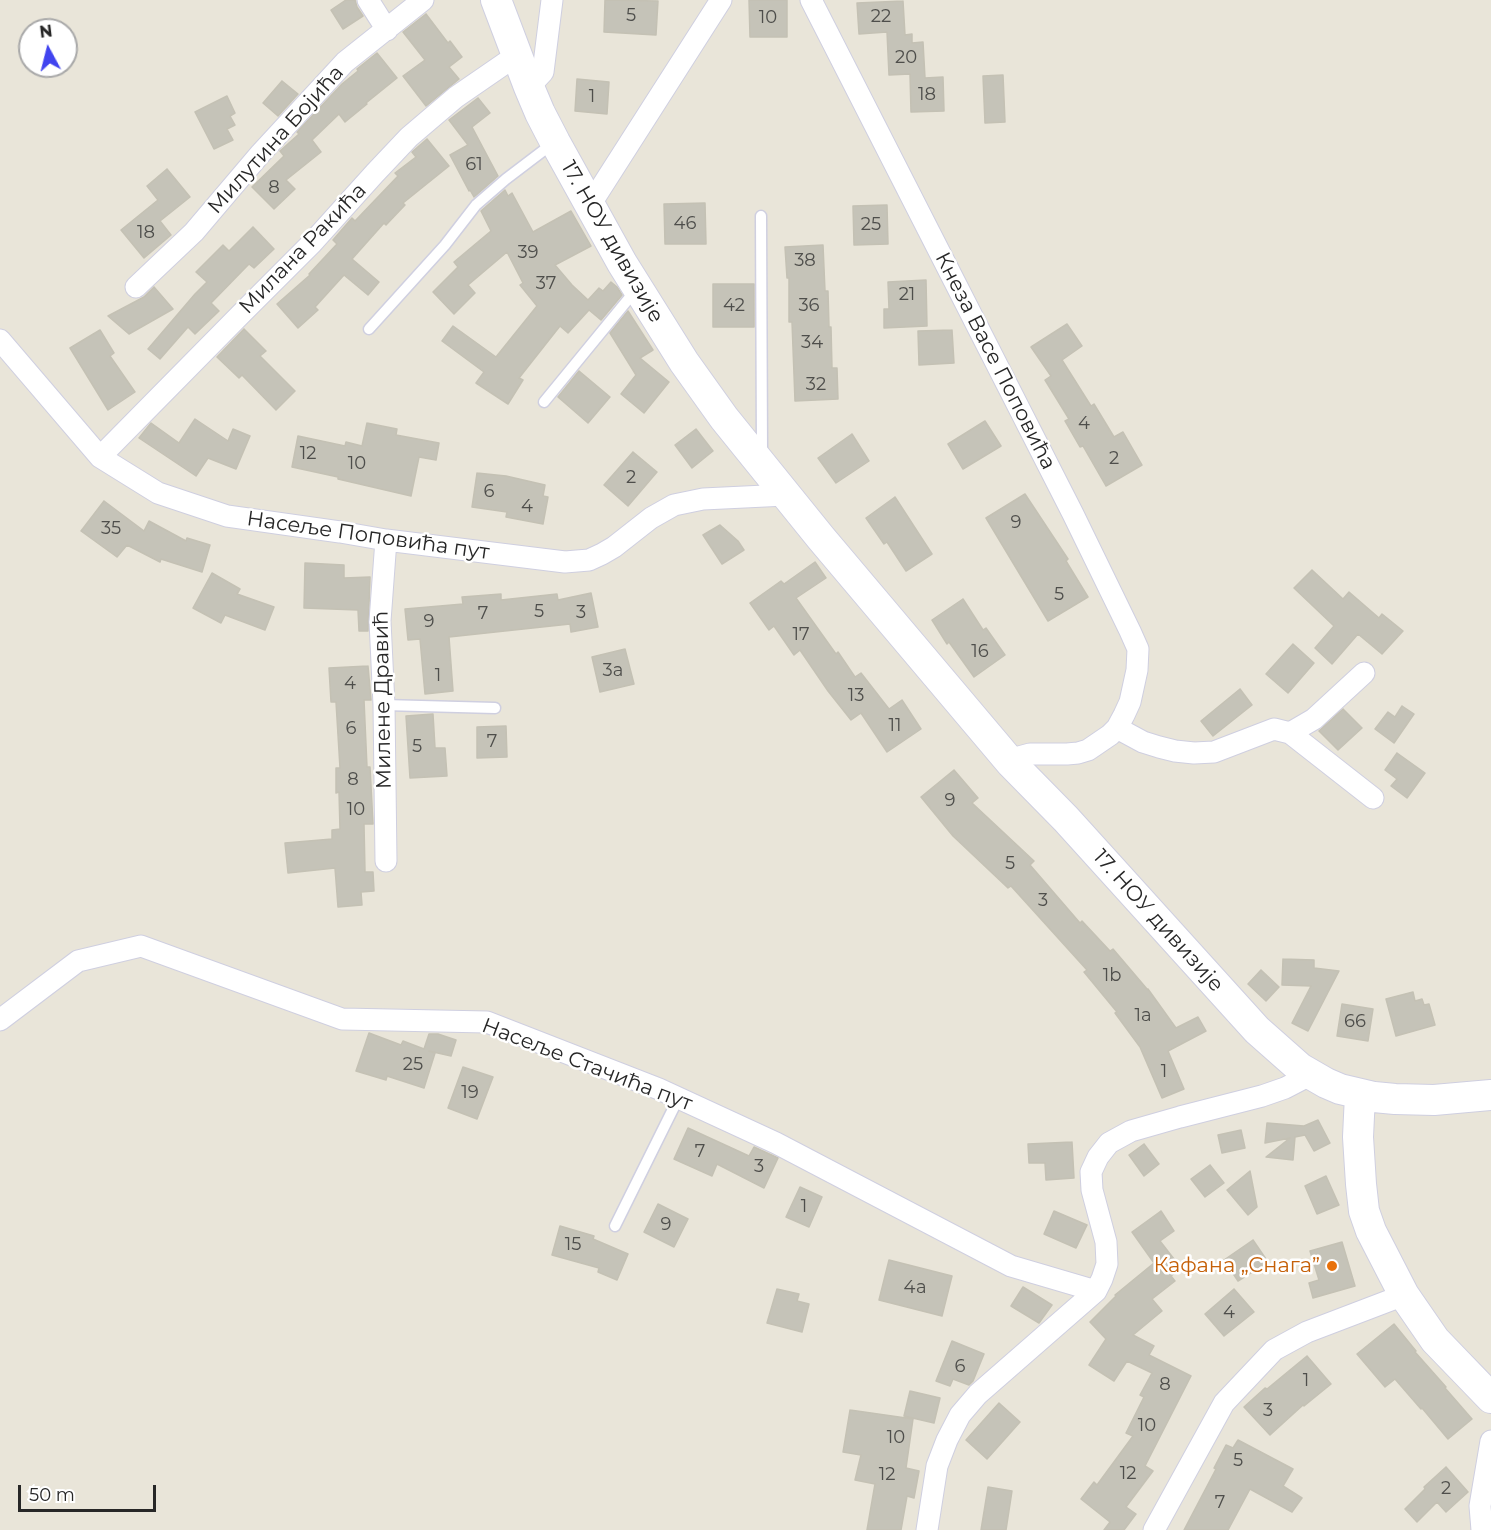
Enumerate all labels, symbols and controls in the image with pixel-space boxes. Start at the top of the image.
house number: 5 [626,5,636,27]
house number: 22 [871,6,891,28]
house number: 10 [759,7,777,29]
north arrow [18,18,78,78]
text: N [38,21,54,42]
house number: 20 [895,47,917,69]
street label: Милутина Бојића [203,61,349,219]
house number: 18 [918,84,936,106]
house number: 1 [589,86,595,108]
house number: 61 [465,154,483,176]
street label: 17. НОУ дивизије [555,157,669,327]
house number: 8 [268,177,280,199]
street label: Милана Ракића [234,178,372,320]
house number: 46 [674,213,696,235]
house number: 25 [861,214,881,236]
house number: 18 [137,222,155,244]
house number: 39 [517,242,539,264]
street label: Кнеза Васе Поповића [929,248,1061,474]
house number: 38 [794,250,816,272]
house number: 37 [536,273,556,295]
house number: 21 [899,284,915,306]
house number: 42 [723,295,745,317]
house number: 36 [798,295,820,317]
house number: 34 [801,332,823,354]
house number: 32 [806,374,826,396]
house number: 4 [1078,413,1090,435]
house number: 12 [300,443,316,465]
house number: 2 [1109,448,1119,470]
house number: 10 [348,453,366,475]
house number: 2 [626,467,636,489]
house number: 6 [484,481,494,503]
house number: 4 [521,496,533,518]
street label: Насеље Поповића пут [245,506,491,566]
house number: 9 [1011,512,1021,534]
house number: 35 [101,518,121,540]
house number: 5 [1054,584,1064,606]
house number: 5 [534,601,544,623]
house number: 3 [576,602,586,624]
house number: 7 [478,603,488,625]
street label: Милене Дравић [369,611,397,789]
house number: 9 [424,611,434,633]
house number: 17 [792,624,810,646]
house number: 16 [971,641,989,663]
house number: 3a [603,660,623,682]
house number: 1 [435,665,441,687]
house number: 4 [344,673,356,695]
house number: 13 [848,685,864,707]
house number: 11 [889,715,901,737]
house number: 6 [346,718,356,740]
house number: 7 [487,731,497,753]
house number: 5 [412,736,422,758]
house number: 8 [347,769,359,791]
house number: 9 [945,790,955,812]
house number: 10 [347,799,365,821]
street label: 17. НОУ дивизије [1087,845,1229,997]
house number: 5 [1005,853,1015,875]
house number: 3 [1038,890,1048,912]
house number: 1b [1103,965,1121,987]
house number: 1a [1134,1005,1152,1027]
house number: 66 [1344,1011,1366,1033]
street label: Насеље Стачића пут [478,1013,696,1117]
house number: 25 [403,1054,423,1076]
house number: 1 [1161,1061,1167,1083]
house number: 19 [461,1082,479,1104]
house number: 7 [695,1141,705,1163]
house number: 3 [754,1156,764,1178]
house number: 1 [801,1196,807,1218]
house number: 9 [661,1214,671,1236]
house number: 15 [565,1234,581,1256]
place label: Кафана „Снага” [1153,1253,1320,1279]
marker: Кафана „Снага” [1325,1259,1339,1273]
house number: 4a [903,1277,927,1299]
house number: 4 [1223,1302,1235,1324]
house number: 6 [955,1356,965,1378]
house number: 1 [1303,1370,1309,1392]
house number: 8 [1159,1374,1171,1396]
house number: 3 [1263,1400,1273,1422]
house number: 10 [1138,1415,1156,1437]
house number: 10 [887,1427,905,1449]
house number: 5 [1233,1450,1243,1472]
house number: 12 [1120,1463,1136,1485]
house number: 12 [879,1464,895,1486]
scale bar [21,1473,159,1511]
house number: 2 [1441,1478,1451,1500]
text: 50 m [29,1484,75,1506]
house number: 7 [1215,1492,1225,1514]

